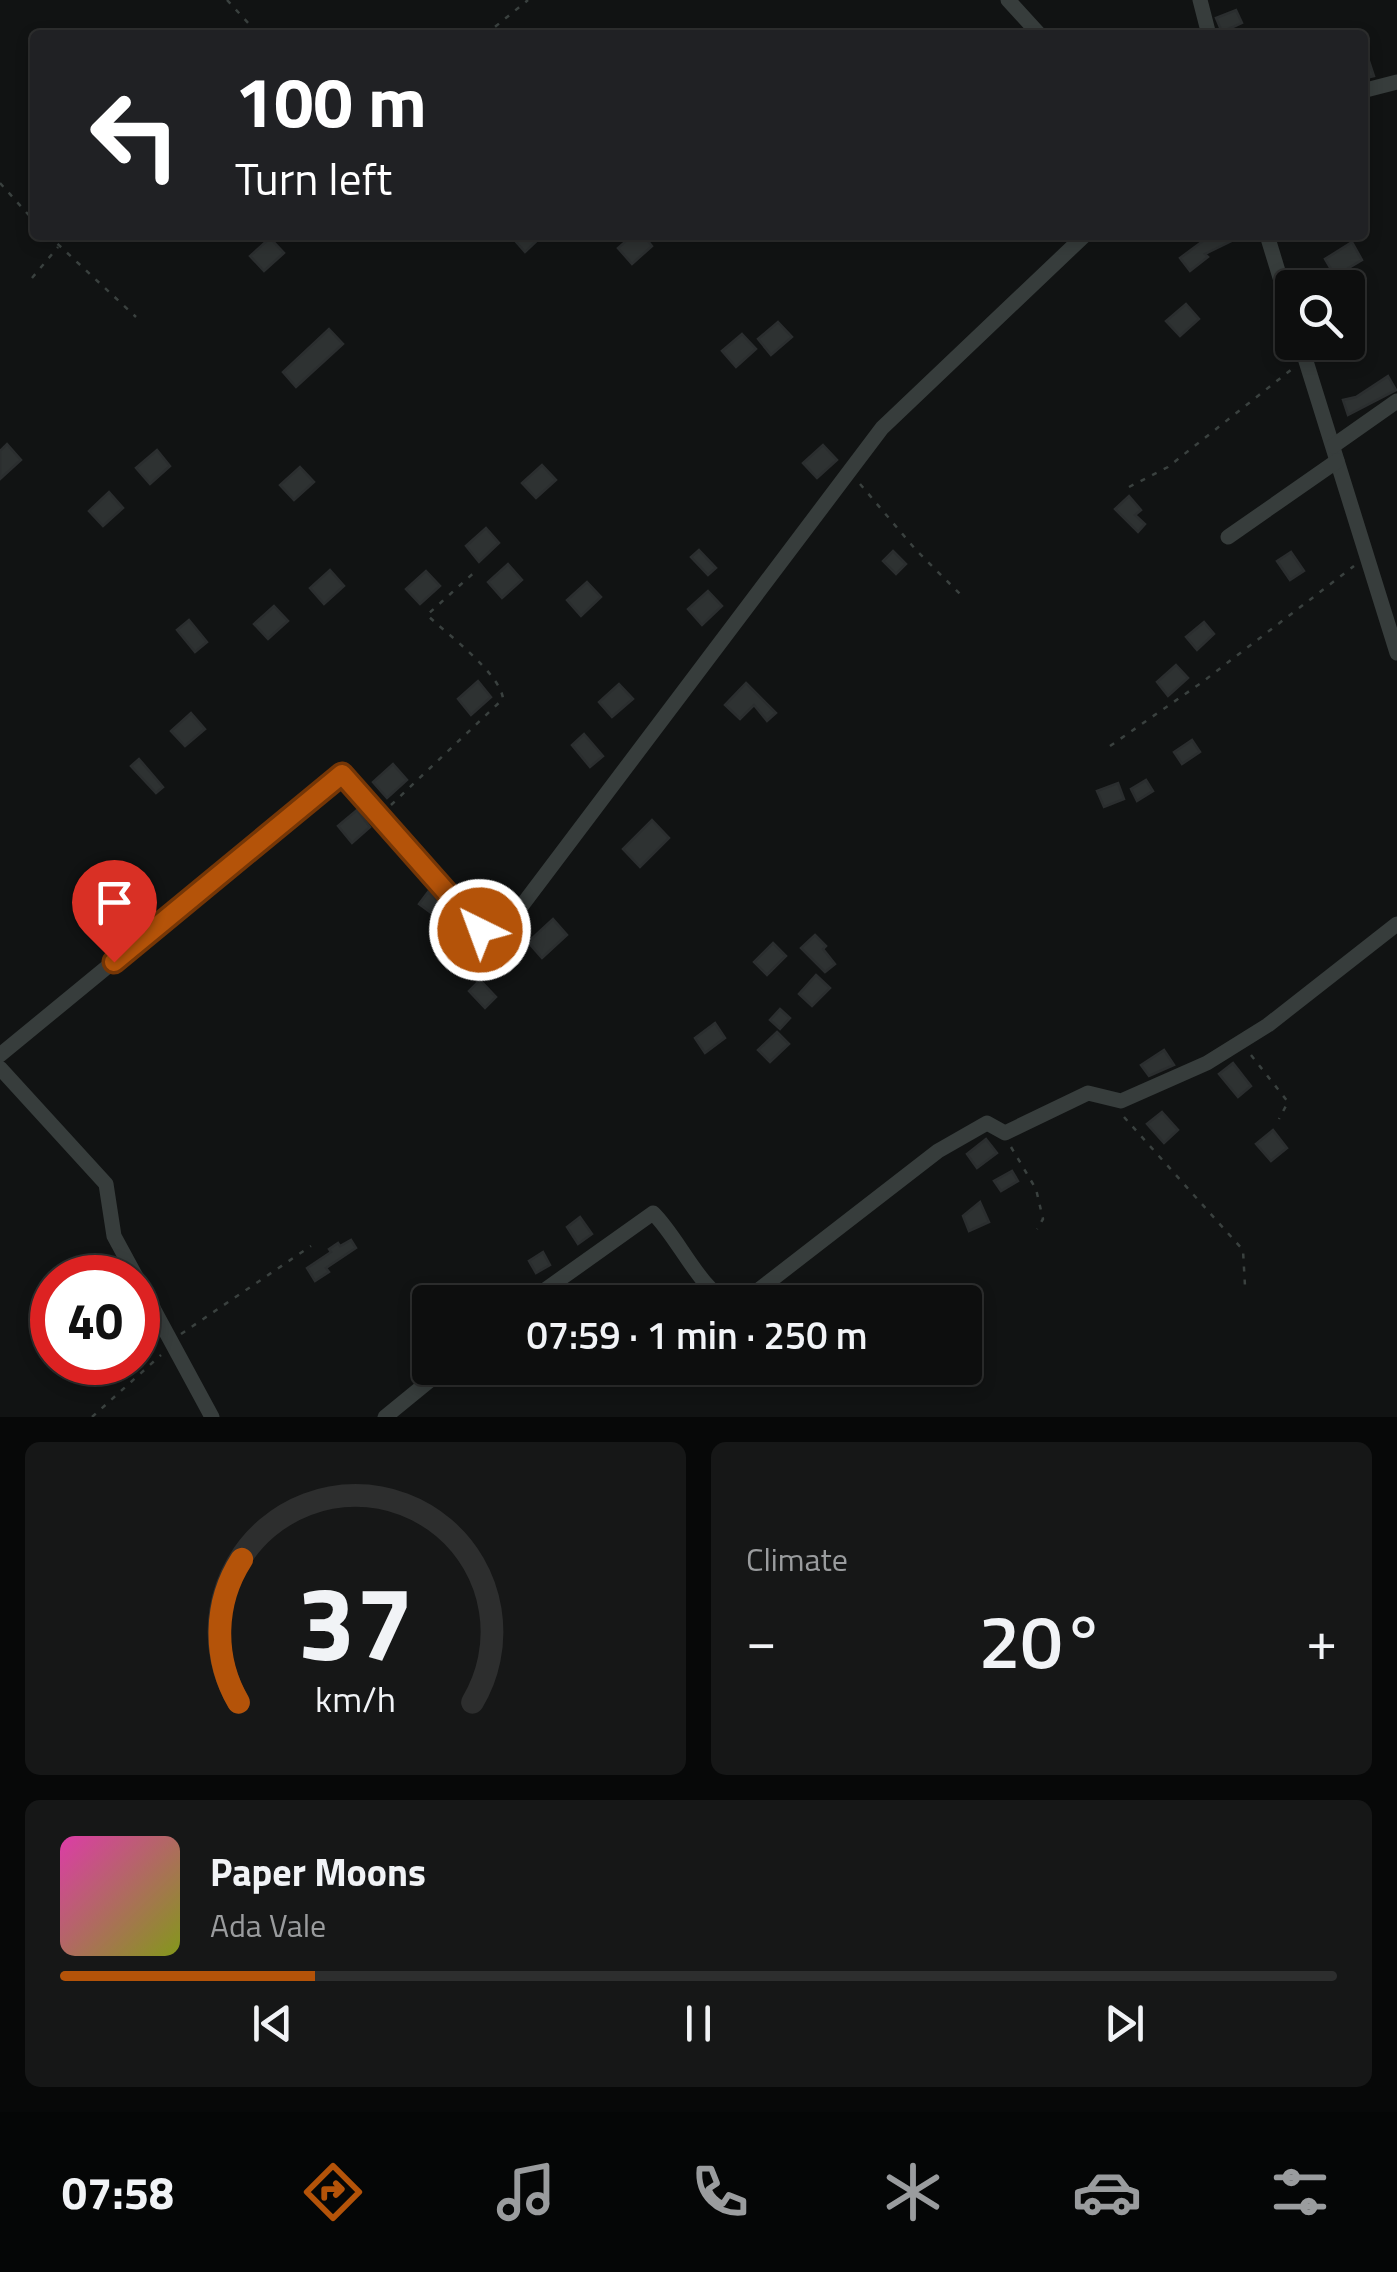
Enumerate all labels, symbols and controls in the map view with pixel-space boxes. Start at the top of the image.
text: 100 m [235,48,427,154]
icon: left [70,70,200,200]
text: Turn left [235,144,392,212]
map controls [1275,270,1365,360]
button: search [1275,270,1365,360]
pin [72,860,157,963]
icon: arrive [87,875,142,930]
position arrow [428,878,532,982]
speed limit sign: 40 [30,1255,160,1385]
text: 07:59 · 1 min · 250 m [526,1306,868,1364]
text: Climate [746,1535,848,1583]
text: 37 [297,1542,414,1700]
text: 20° [978,1583,1105,1697]
text: − [746,1598,777,1681]
text: + [1306,1598,1337,1681]
text: km/h [315,1671,396,1726]
text: Paper Moons [210,1843,426,1901]
text: Ada Vale [210,1901,326,1949]
icon: previous [245,1996,300,2051]
icon: pause [671,1996,726,2051]
icon: next [1097,1996,1152,2051]
icon: directions [298,2157,368,2227]
icon: music [491,2157,561,2227]
icon: phone [685,2157,755,2227]
icon: climate [878,2157,948,2227]
icon: car [1072,2157,1142,2227]
icon: filters [1265,2157,1335,2227]
text: 07:58 [62,2158,174,2226]

